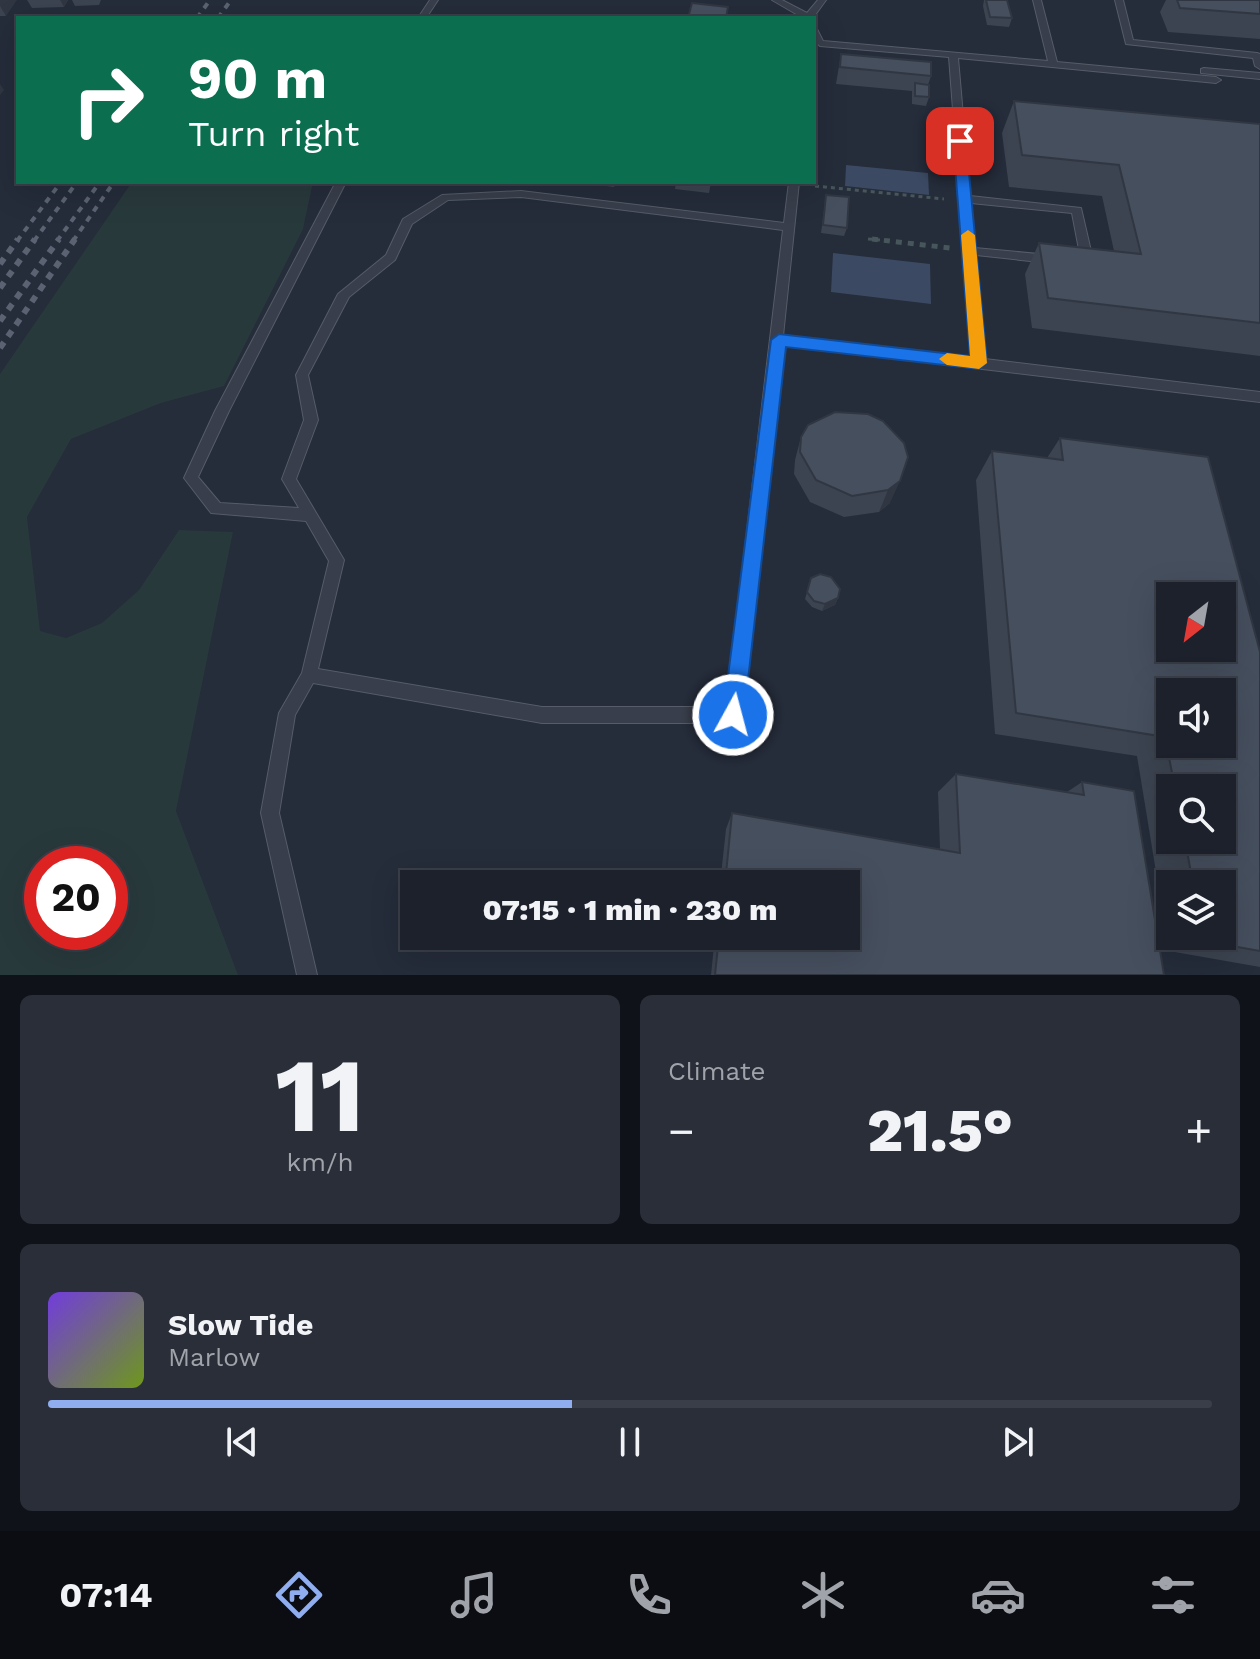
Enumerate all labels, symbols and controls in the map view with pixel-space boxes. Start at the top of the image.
text: 90 m [188,46,327,112]
icon: right [56,48,160,152]
pin [926,107,994,175]
text: Turn right [188,113,359,155]
icon: arrive [938,119,982,163]
north arrow [1156,582,1236,662]
map controls [1156,582,1236,950]
position arrow [691,673,775,757]
button: sound [1156,678,1236,758]
button: search [1156,774,1236,854]
speed limit sign: 20 [24,846,128,950]
button: layers [1156,870,1236,950]
text: 07:15 · 1 min · 230 m [483,892,777,927]
text: 11 [275,1034,365,1156]
text: Climate [668,1056,766,1086]
text: 21.5° [867,1095,1013,1166]
text: − [668,1105,695,1157]
text: + [1185,1105,1212,1157]
text: km/h [287,1147,353,1177]
text: Slow Tide [168,1307,313,1342]
text: Marlow [168,1342,260,1372]
icon: previous [220,1420,264,1464]
icon: pause [608,1420,652,1464]
icon: next [996,1420,1040,1464]
icon: directions [271,1567,327,1623]
icon: music [446,1567,502,1623]
icon: phone [621,1567,677,1623]
icon: climate [795,1567,851,1623]
icon: car [970,1567,1026,1623]
icon: filters [1145,1567,1201,1623]
text: 07:14 [59,1574,152,1616]

